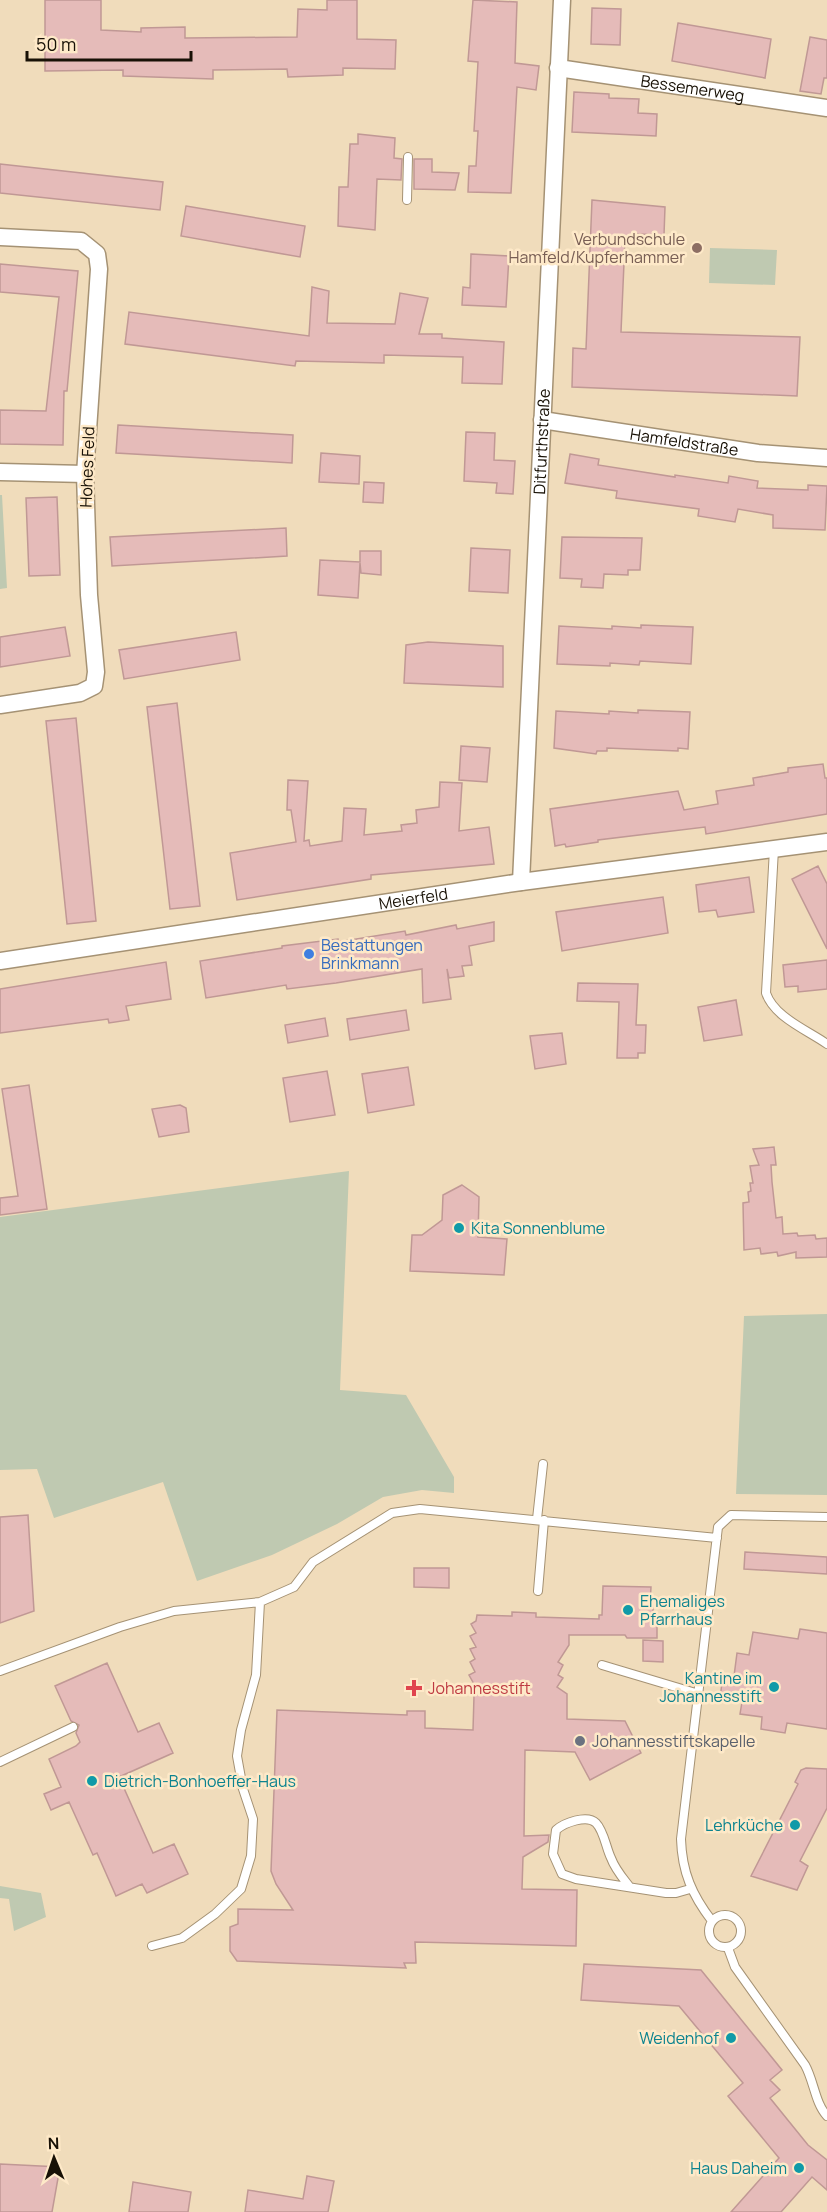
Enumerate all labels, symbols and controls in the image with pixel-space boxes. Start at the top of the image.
scale bar [27,24,190,62]
text: 50 m [36,32,76,56]
street label: Bessemerweg [639,69,746,107]
place label: Verbundschule Hamfeld/Kupferhammer [508,228,685,268]
marker: Verbundschule Hamfeld/Kupferhammer [690,241,704,255]
street label: Ditfurthstraße [528,388,555,495]
street label: Hamfeldstraße [629,423,740,461]
street label: Hohes Feld [75,426,99,508]
street label: Meierfeld [377,882,449,914]
place label: Bestattungen Brinkmann [321,934,423,974]
marker: Bestattungen Brinkmann [302,947,316,961]
place label: Kita Sonnenblume [471,1217,605,1239]
marker: Kita Sonnenblume [452,1221,466,1235]
place label: Ehemaliges Pfarrhaus [640,1590,725,1630]
marker: Ehemaliges Pfarrhaus [621,1603,635,1617]
place label: Kantine im Johannesstift [659,1667,762,1707]
place label: Johannesstift [428,1677,531,1699]
marker: Johannesstift [405,1679,423,1697]
marker: Kantine im Johannesstift [767,1680,781,1694]
place label: Johannesstiftskapelle [592,1730,755,1752]
marker: Johannesstiftskapelle [573,1734,587,1748]
place label: Dietrich-Bonhoeffer-Haus [104,1770,296,1792]
marker: Dietrich-Bonhoeffer-Haus [85,1774,99,1788]
place label: Lehrküche [705,1814,783,1836]
marker: Lehrküche [788,1818,802,1832]
place label: Weidenhof [639,2027,719,2049]
marker: Weidenhof [724,2031,738,2045]
north arrow [24,2128,84,2188]
text: N [47,2132,60,2154]
place label: Haus Daheim [690,2157,787,2179]
marker: Haus Daheim [792,2161,806,2175]

